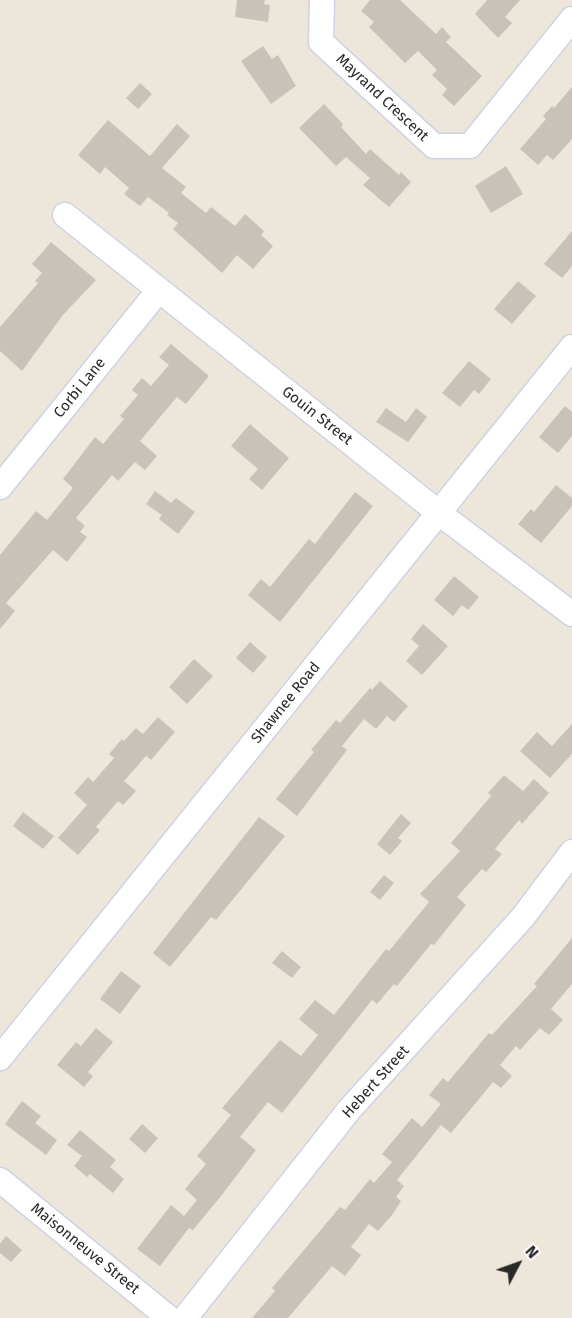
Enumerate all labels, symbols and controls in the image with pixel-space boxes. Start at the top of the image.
street label: Mayrand Crescent [332,50,432,146]
street label: Corbi Lane [50,354,110,422]
street label: Gouin Street [278,383,356,449]
street label: Shawnee Road [248,659,324,747]
street label: Hebert Street [339,1042,413,1122]
street label: Maisonneuve Street [27,1200,143,1298]
north arrow [488,1234,548,1294]
text: N [521,1242,543,1262]

